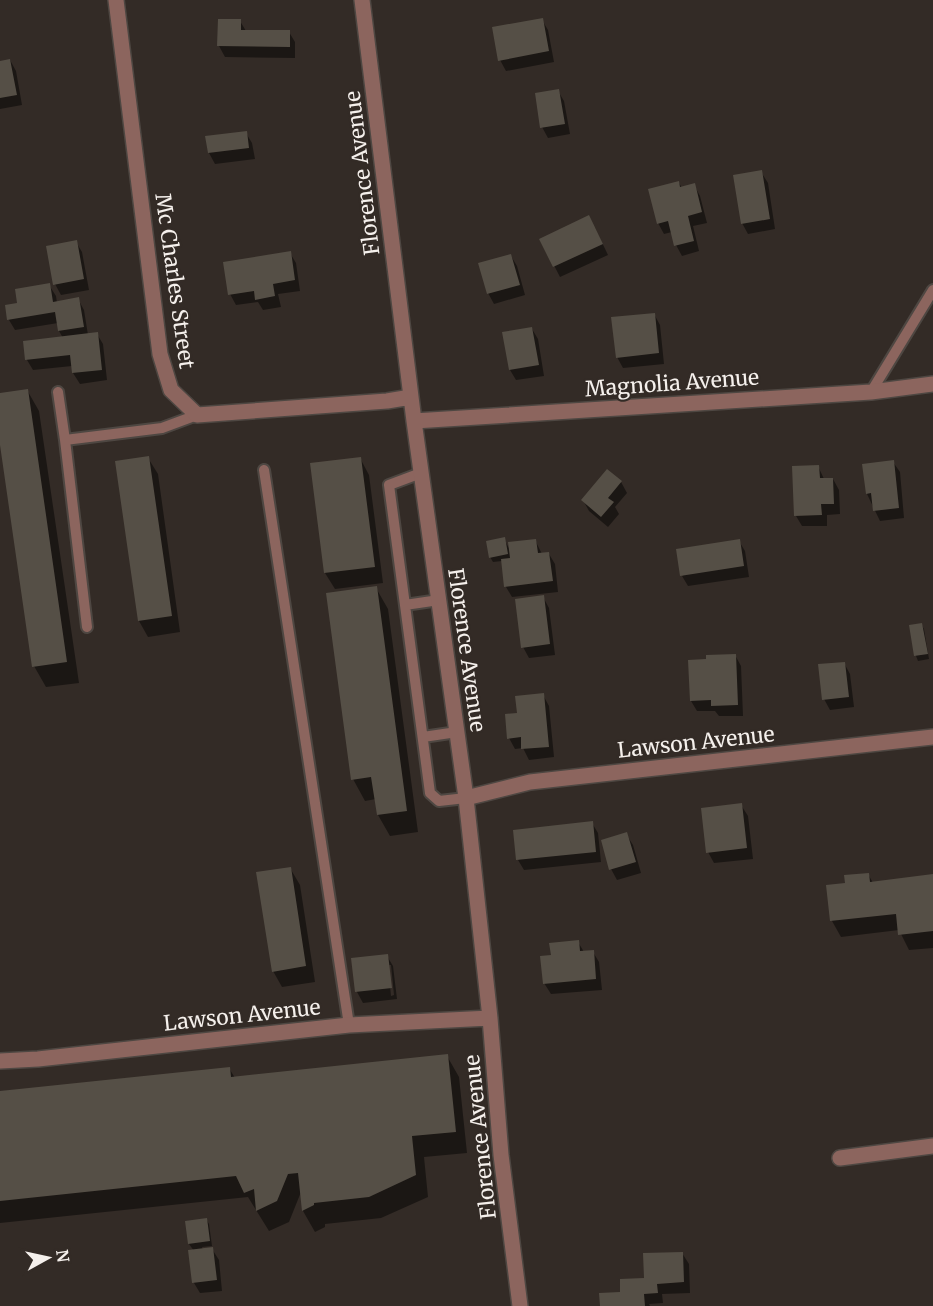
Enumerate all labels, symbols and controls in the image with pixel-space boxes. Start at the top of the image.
street label: Florence Avenue [339,89,385,257]
street label: Mc Charles Street [149,192,201,370]
street label: Magnolia Avenue [584,363,760,403]
street label: Florence Avenue [442,566,492,734]
street label: Lawson Avenue [616,720,776,764]
street label: Lawson Avenue [162,993,322,1037]
street label: Florence Avenue [458,1053,502,1221]
north arrow [18,1228,78,1288]
text: N [52,1248,74,1264]

